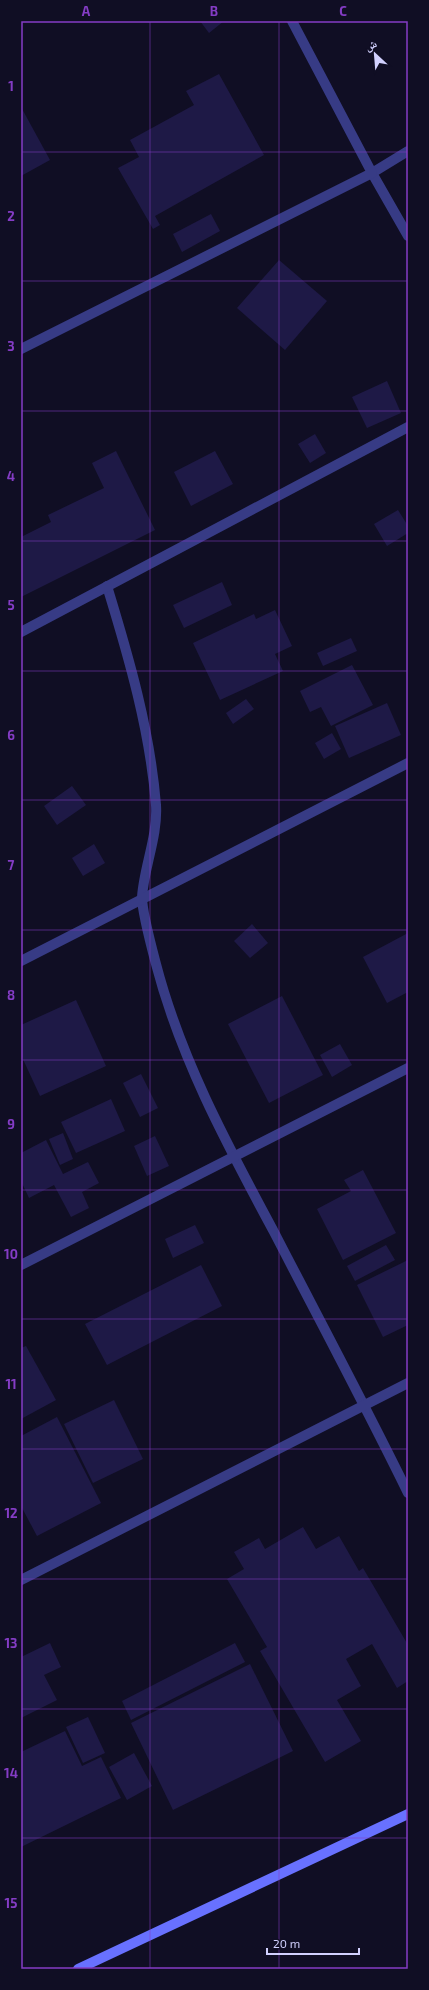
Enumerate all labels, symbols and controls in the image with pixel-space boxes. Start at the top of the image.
text: A [82,3,91,19]
text: B [210,3,218,19]
text: C [339,3,347,19]
north arrow [355,34,395,74]
text: ش [362,36,380,55]
text: 1 [8,78,14,94]
text: 2 [7,208,15,224]
text: 3 [7,338,15,354]
text: 4 [7,468,15,484]
text: 5 [7,597,15,613]
text: 6 [7,727,15,743]
text: 7 [8,857,15,873]
text: 8 [7,987,15,1003]
text: 9 [7,1116,15,1132]
text: 10 [4,1246,18,1262]
text: 11 [5,1376,17,1392]
text: 12 [4,1505,18,1521]
text: 13 [5,1635,18,1651]
text: 14 [4,1765,18,1781]
text: 15 [5,1895,17,1911]
scale bar [267,1930,359,1956]
text: 20 m [273,1936,300,1950]

